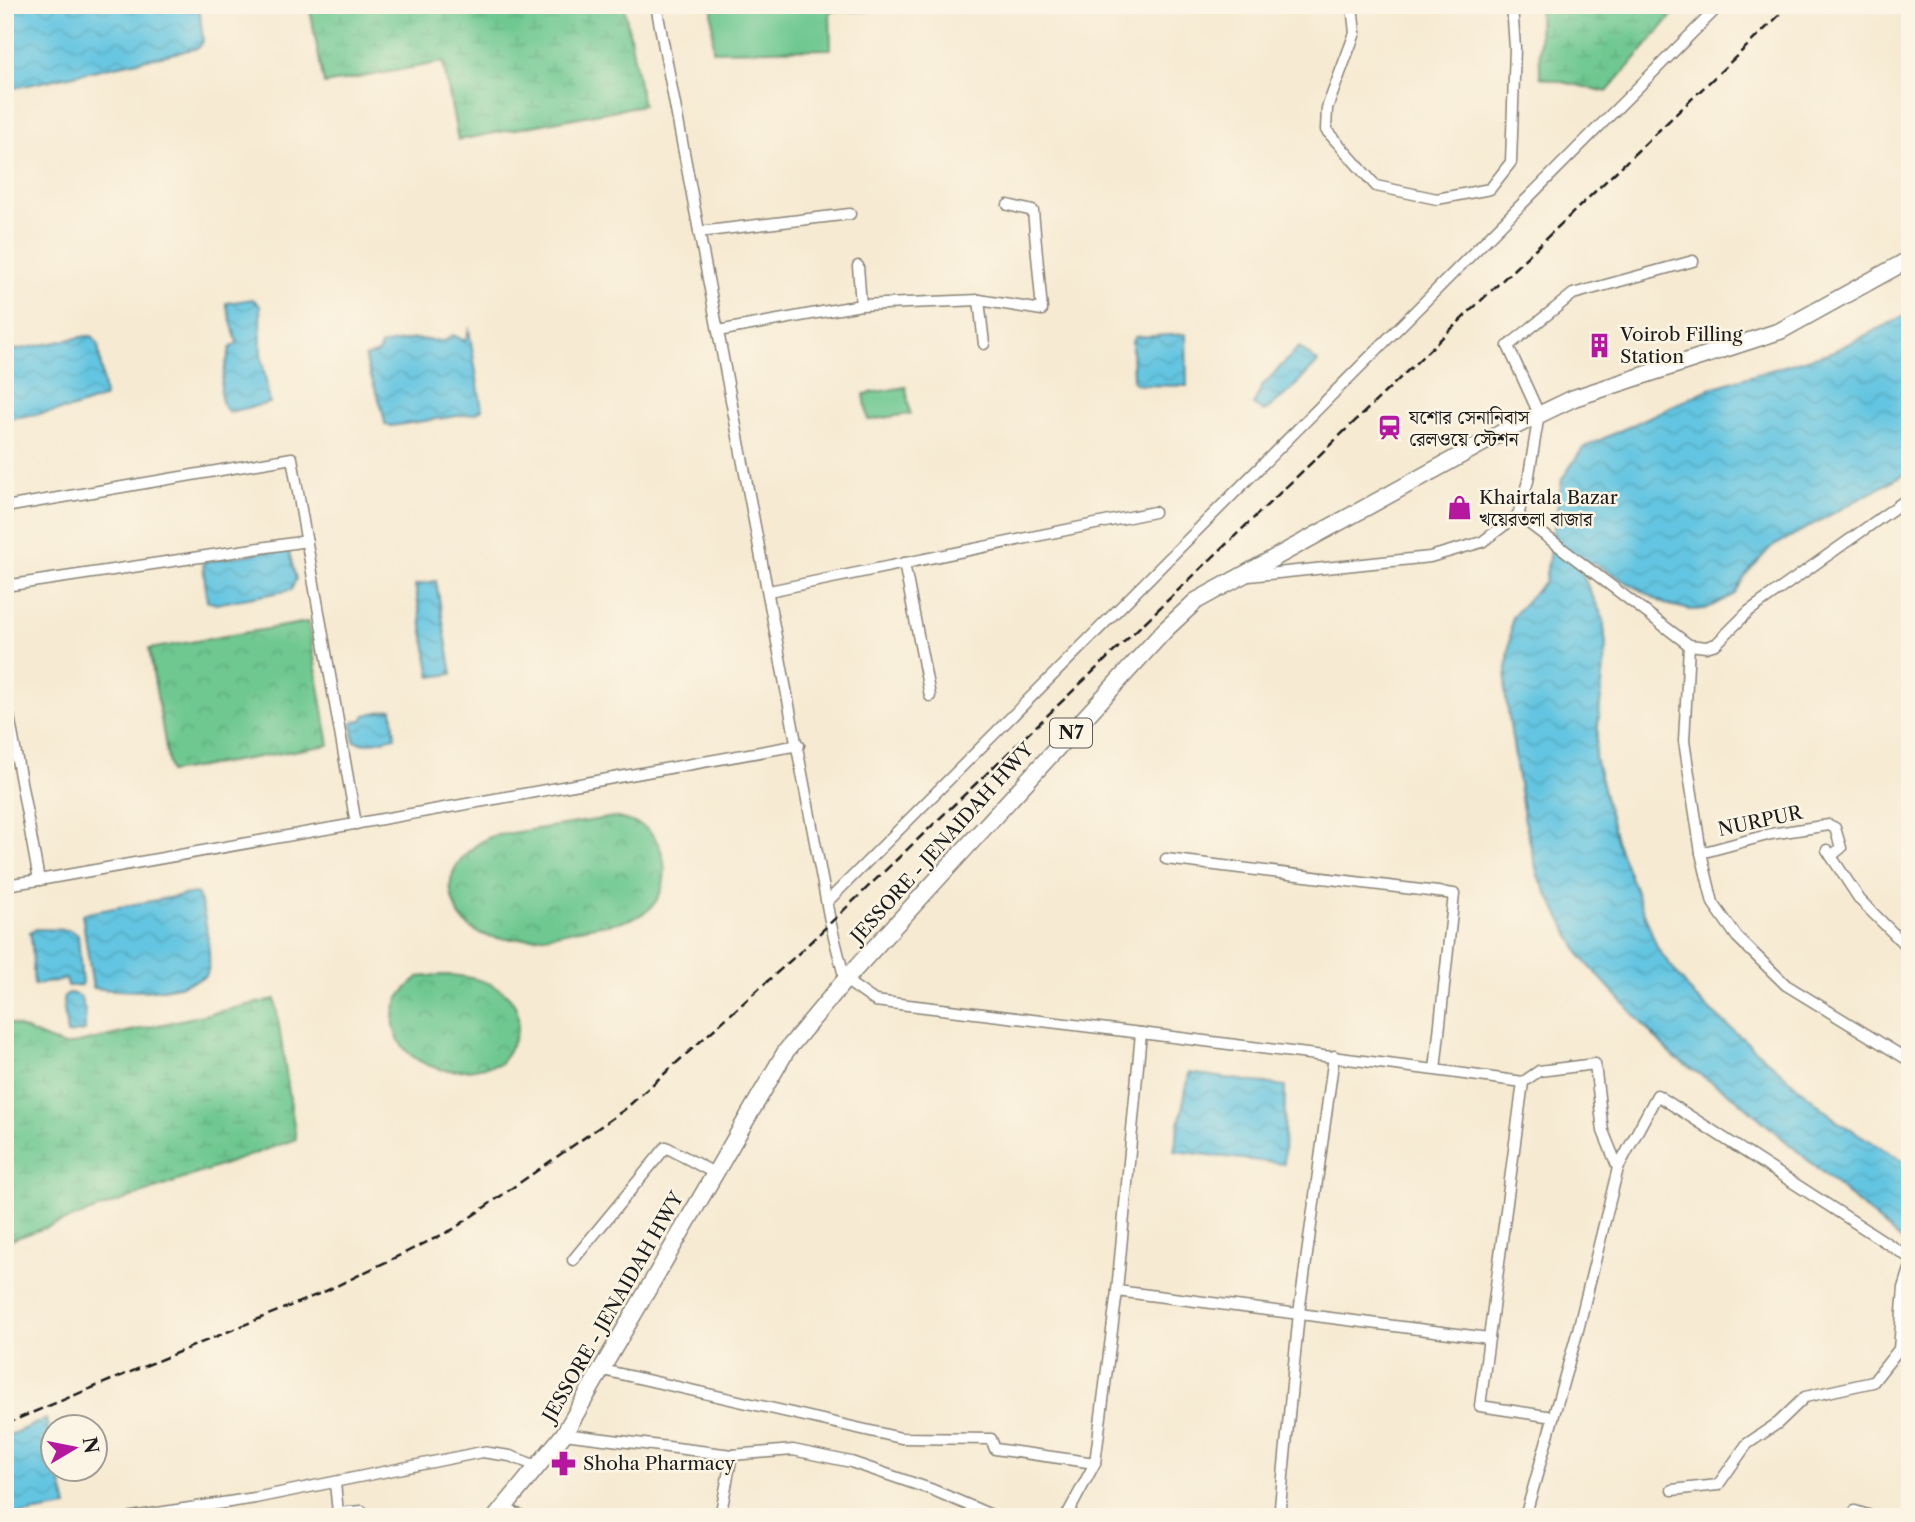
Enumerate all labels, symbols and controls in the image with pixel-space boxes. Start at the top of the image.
place label: Voirob Filling Station [1619,323,1743,368]
building icon: Voirob Filling Station [1586,331,1614,359]
place label: যশোর সেনানিবাস রেলওয়ে স্টেশন [1408,406,1531,451]
station icon: যশোর সেনানিবাস রেলওয়ে স্টেশন [1375,414,1403,442]
place label: Khairtala Bazar খয়েরতলা বাজার [1479,486,1618,531]
shop icon: Khairtala Bazar খয়েরতলা বাজার [1445,494,1473,522]
road number: N7 [1050,718,1092,748]
street label: JESSORE - JENAIDAH HWY [844,738,1039,950]
street label: NURPUR [1716,801,1805,841]
street label: JESSORE - JENAIDAH HWY [536,1187,689,1429]
north arrow [38,1414,108,1484]
text: N [77,1435,103,1455]
pharmacy icon: Shoha Pharmacy [549,1449,577,1477]
place label: Shoha Pharmacy [583,1452,736,1475]

